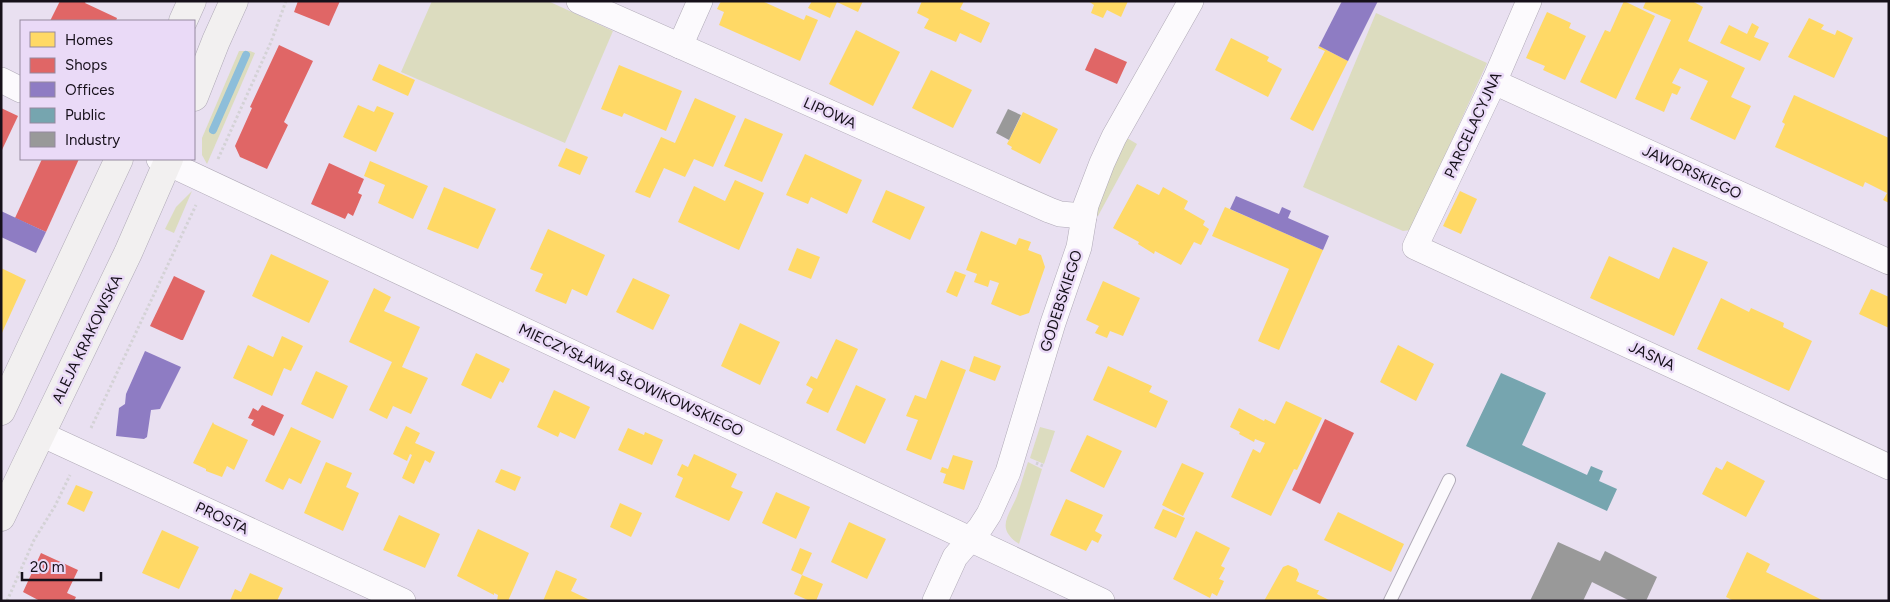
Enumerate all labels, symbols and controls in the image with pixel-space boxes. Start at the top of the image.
legend [20,20,195,160]
text: Homes [65,31,113,49]
text: Shops [65,56,107,74]
street label: PARCELACYJNA [1441,69,1505,181]
text: Offices [65,81,115,99]
street label: LIPOWA [801,93,859,133]
text: Public [65,106,106,124]
text: Industry [65,131,120,149]
street label: JAWORSKIEGO [1640,141,1744,203]
street label: GODEBSKIEGO [1036,248,1086,354]
street label: ALEJA KRAKOWSKA [48,272,126,406]
street label: MIECZYSŁAWA SŁOWIKOWSKIEGO [516,320,746,440]
street label: JASNA [1626,338,1678,374]
street label: PROSTA [193,498,251,538]
scale bar [22,550,101,582]
text: 20 m [30,558,64,576]

